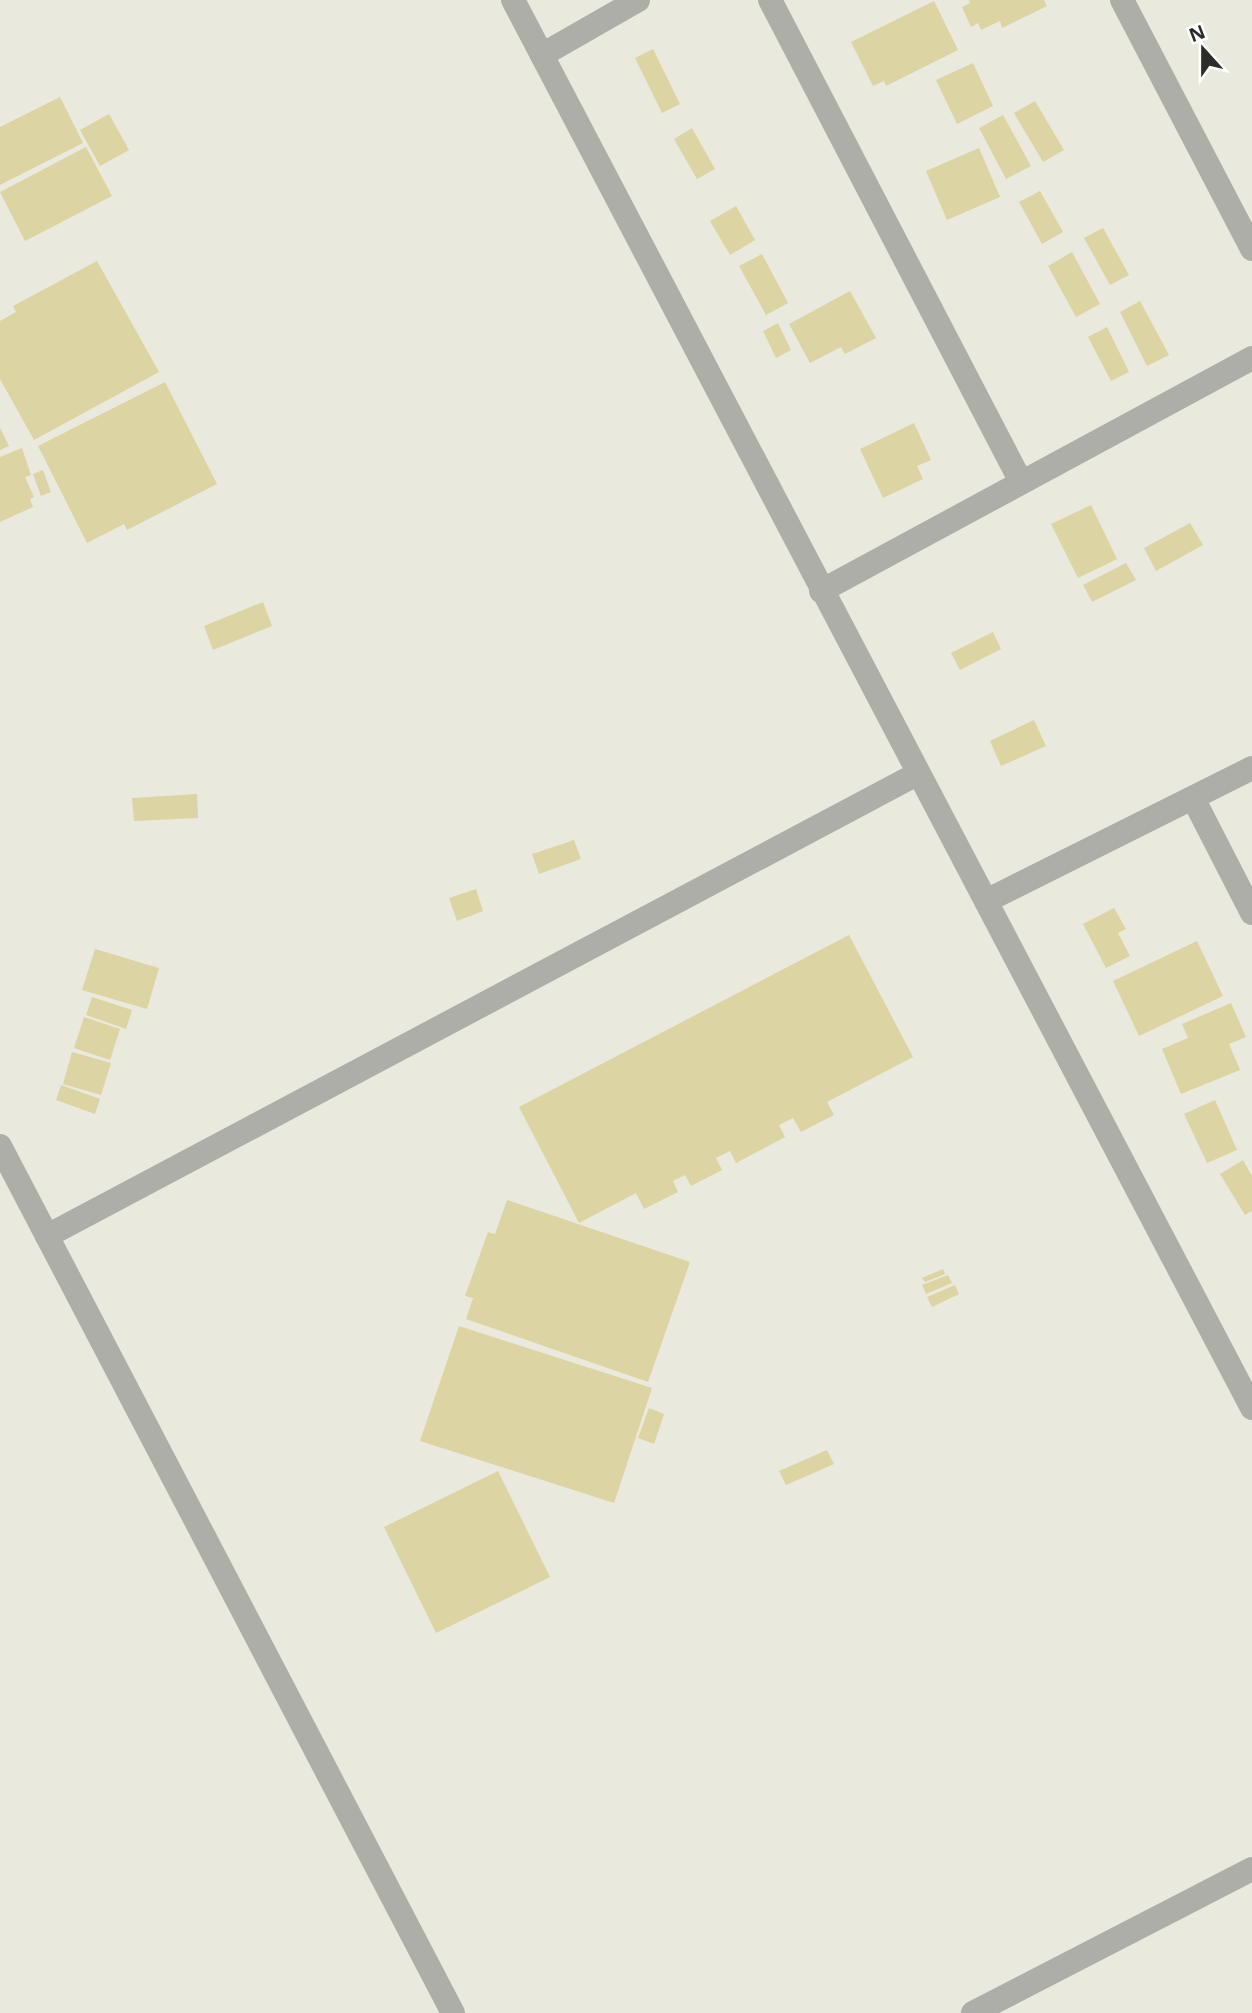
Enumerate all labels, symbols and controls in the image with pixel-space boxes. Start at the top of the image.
north arrow [1168,14,1238,84]
text: N [1185,18,1209,48]

